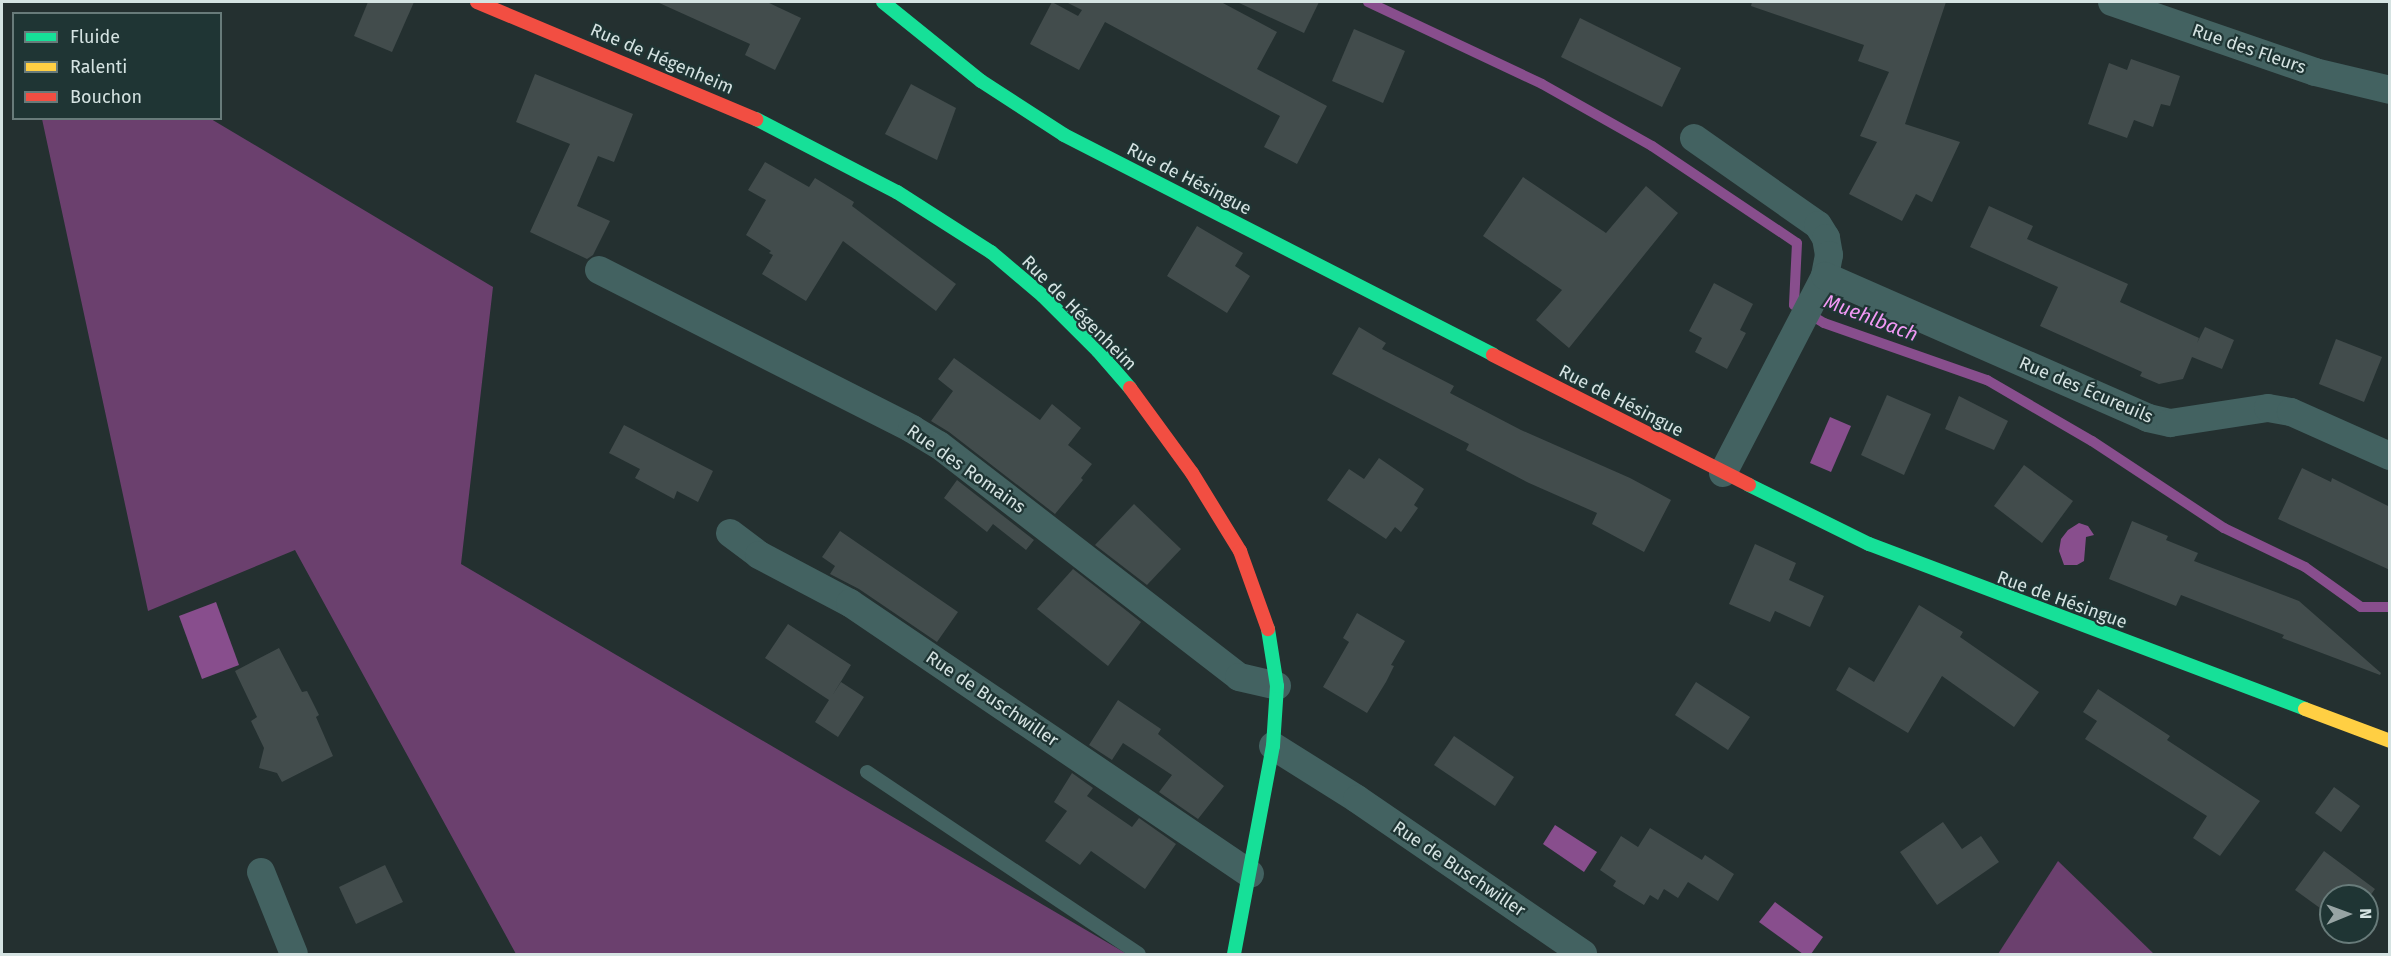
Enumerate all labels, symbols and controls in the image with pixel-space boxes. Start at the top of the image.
legend [12,12,222,120]
street label: Rue de Hégenheim [587,19,737,99]
street label: Rue des Fleurs [2189,19,2309,79]
text: Fluide [70,26,120,48]
text: Ralenti [70,56,127,78]
text: Bouchon [70,86,142,108]
street label: Rue de Hésingue [1123,138,1255,220]
street label: Rue de Hégenheim [1017,251,1141,375]
water label: Muehlbach [1821,289,1921,347]
street label: Rue des Écureuils [2016,352,2156,428]
street label: Rue de Hésingue [1555,360,1687,442]
street label: Rue des Romains [902,420,1030,518]
street label: Rue de Hésingue [1994,566,2130,634]
street label: Rue de Buschwiller [922,647,1062,751]
street label: Rue de Buschwiller [1389,817,1529,921]
north arrow [2319,884,2379,944]
text: N [2356,908,2375,919]

